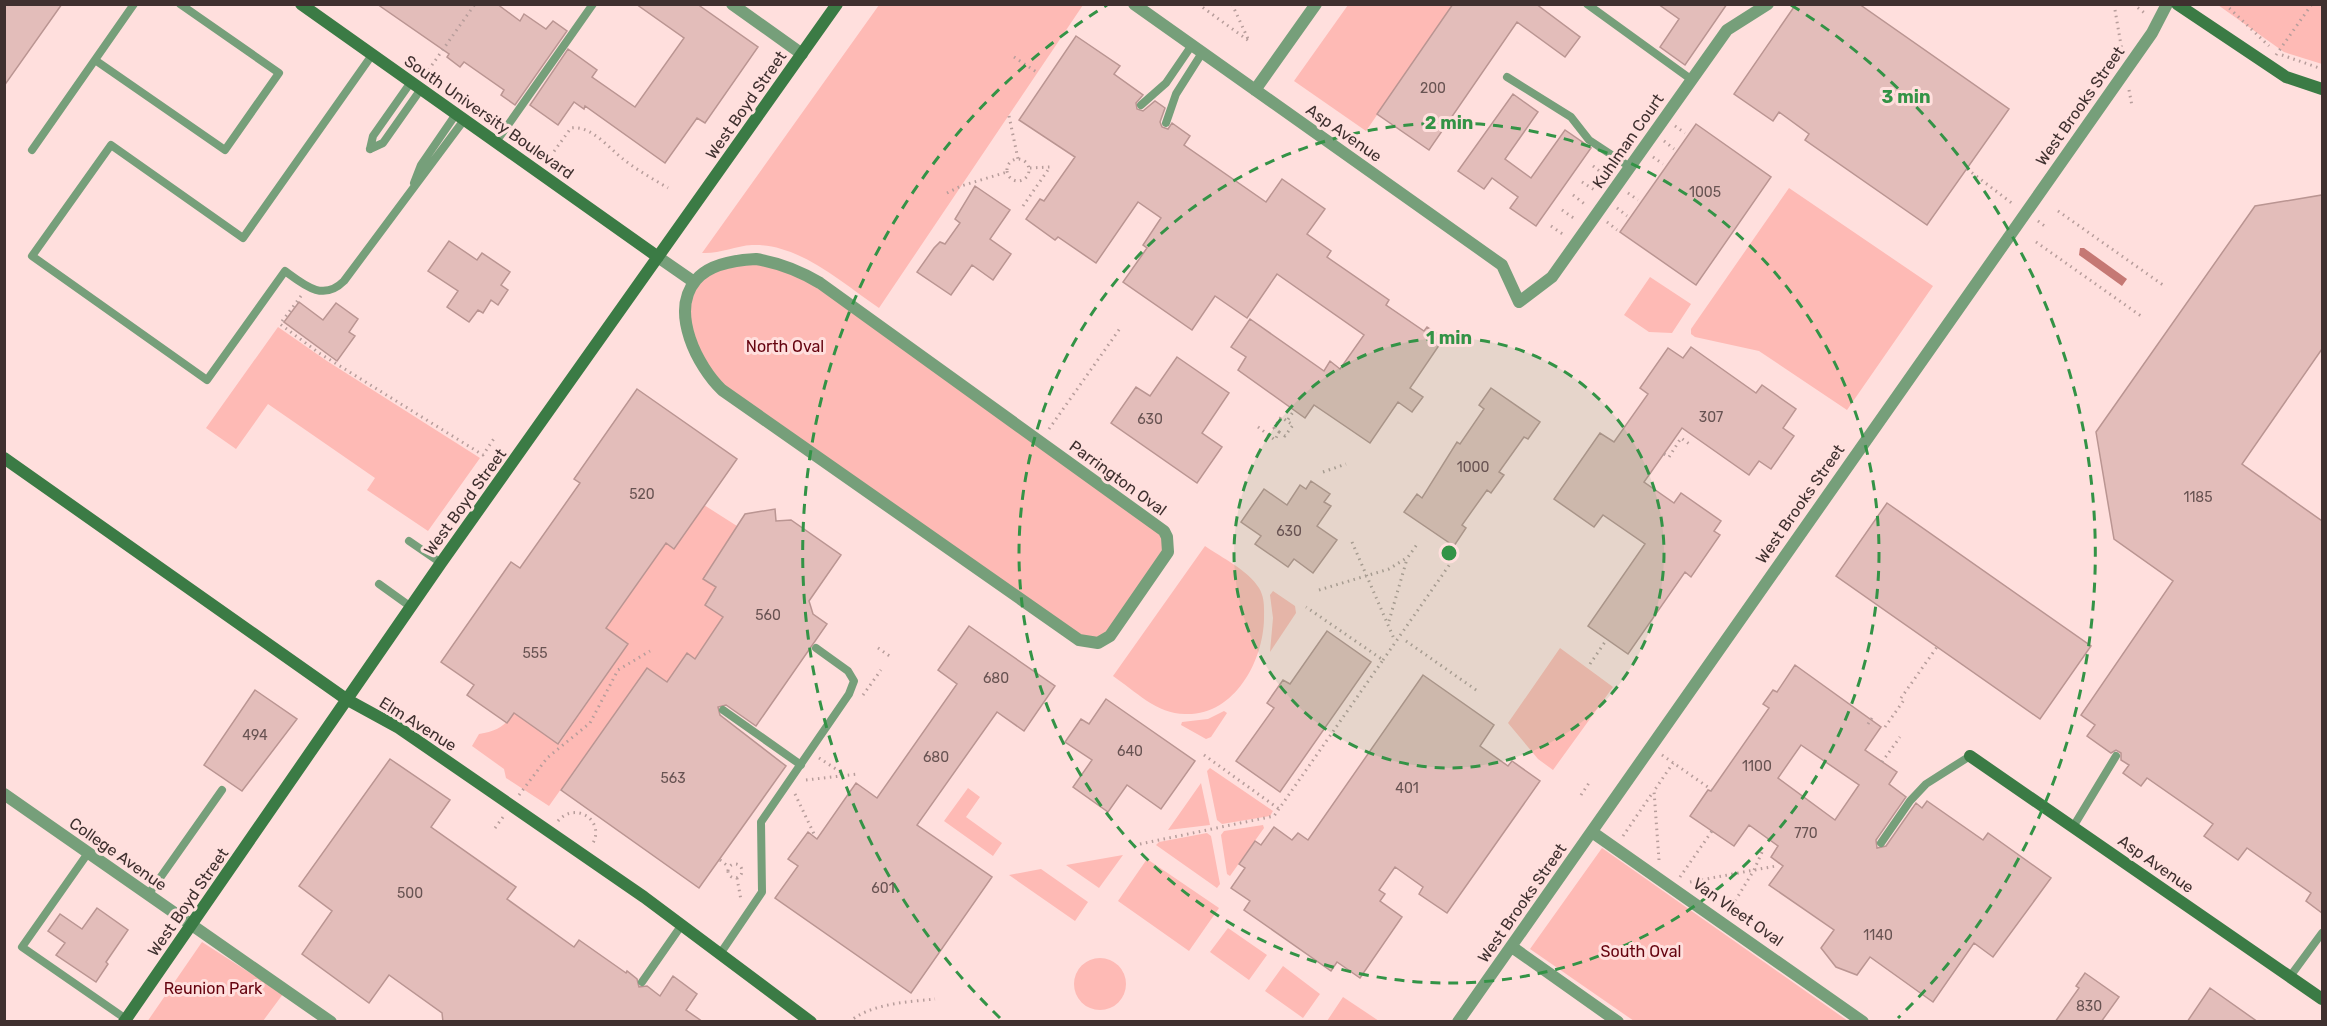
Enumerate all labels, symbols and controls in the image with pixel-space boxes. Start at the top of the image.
street label: West Brooks Street [2032,43,2128,169]
street label: West Boyd Street [702,47,790,163]
street label: South University Boulevard [401,51,577,183]
house number: 200 [1420,80,1446,97]
text: 3 min [1882,86,1930,108]
street label: Kuhlman Court [1588,90,1668,192]
street label: Asp Avenue [1303,100,1386,166]
text: 2 min [1425,112,1473,134]
house number: 1005 [1689,184,1721,201]
text: 1 min [1426,327,1472,349]
park label: North Oval [746,337,824,356]
house number: 307 [1699,409,1723,426]
house number: 630 [1137,411,1163,428]
street label: Parrington Oval [1066,436,1170,520]
street label: West Brooks Street [1752,441,1848,567]
street label: West Boyd Street [420,445,510,559]
house number: 1000 [1457,459,1489,476]
house number: 520 [629,486,655,503]
house number: 1185 [2183,489,2213,506]
house number: 630 [1276,523,1302,540]
centre of rings [1439,543,1459,563]
house number: 560 [755,607,781,624]
house number: 555 [523,645,547,662]
house number: 680 [983,670,1009,687]
street label: Elm Avenue [376,693,460,755]
house number: 494 [242,727,268,744]
house number: 640 [1117,743,1143,760]
house number: 680 [923,749,949,766]
house number: 1100 [1742,758,1772,775]
house number: 563 [660,770,686,787]
house number: 401 [1395,780,1419,797]
street label: College Avenue [66,813,170,895]
house number: 770 [1794,825,1818,842]
street label: Asp Avenue [2115,831,2198,897]
street label: West Brooks Street [1474,840,1570,966]
street label: West Boyd Street [144,844,232,960]
street label: Van Vleet Oval [1689,874,1787,950]
house number: 601 [871,880,895,897]
house number: 500 [397,885,423,902]
house number: 1140 [1863,927,1893,944]
park label: South Oval [1601,942,1681,961]
park label: Reunion Park [164,979,263,998]
house number: 830 [2076,998,2102,1015]

